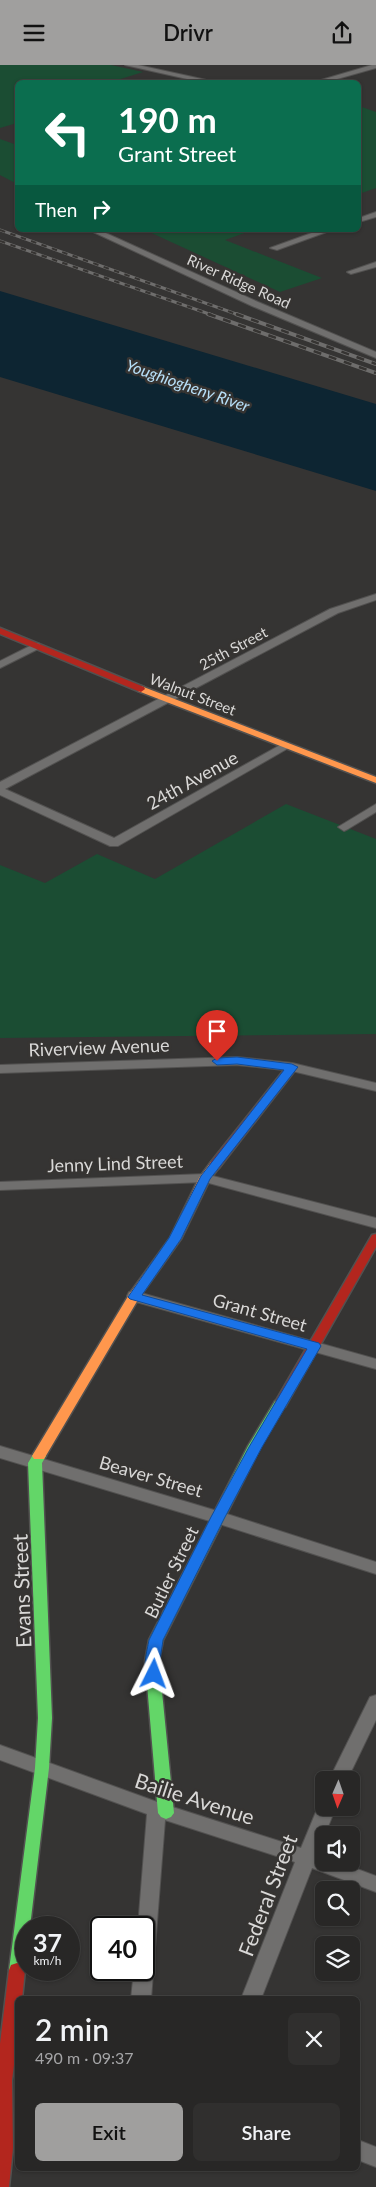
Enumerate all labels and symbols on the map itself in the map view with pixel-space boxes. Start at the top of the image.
street label: River Ridge Road [184,250,294,312]
water label: Youghiogheny River [124,355,253,415]
street label: 25th Street [196,622,271,673]
street label: Walnut Street [147,669,239,719]
street label: 24th Avenue [143,746,241,814]
pin [196,1010,238,1061]
street label: Riverview Avenue [28,1034,170,1060]
street label: Jenny Lind Street [47,1150,184,1176]
street label: Grant Street [210,1288,310,1336]
street label: Beaver Street [97,1451,206,1501]
street label: Butler Street [139,1522,203,1622]
street label: Evans Street [6,1533,35,1648]
position arrow [127,1647,179,1699]
street label: Bailie Avenue [132,1767,258,1829]
north arrow [315,1771,360,1816]
street label: Federal Street [232,1830,302,1959]
speed limit sign: 40 [90,1916,155,1981]

